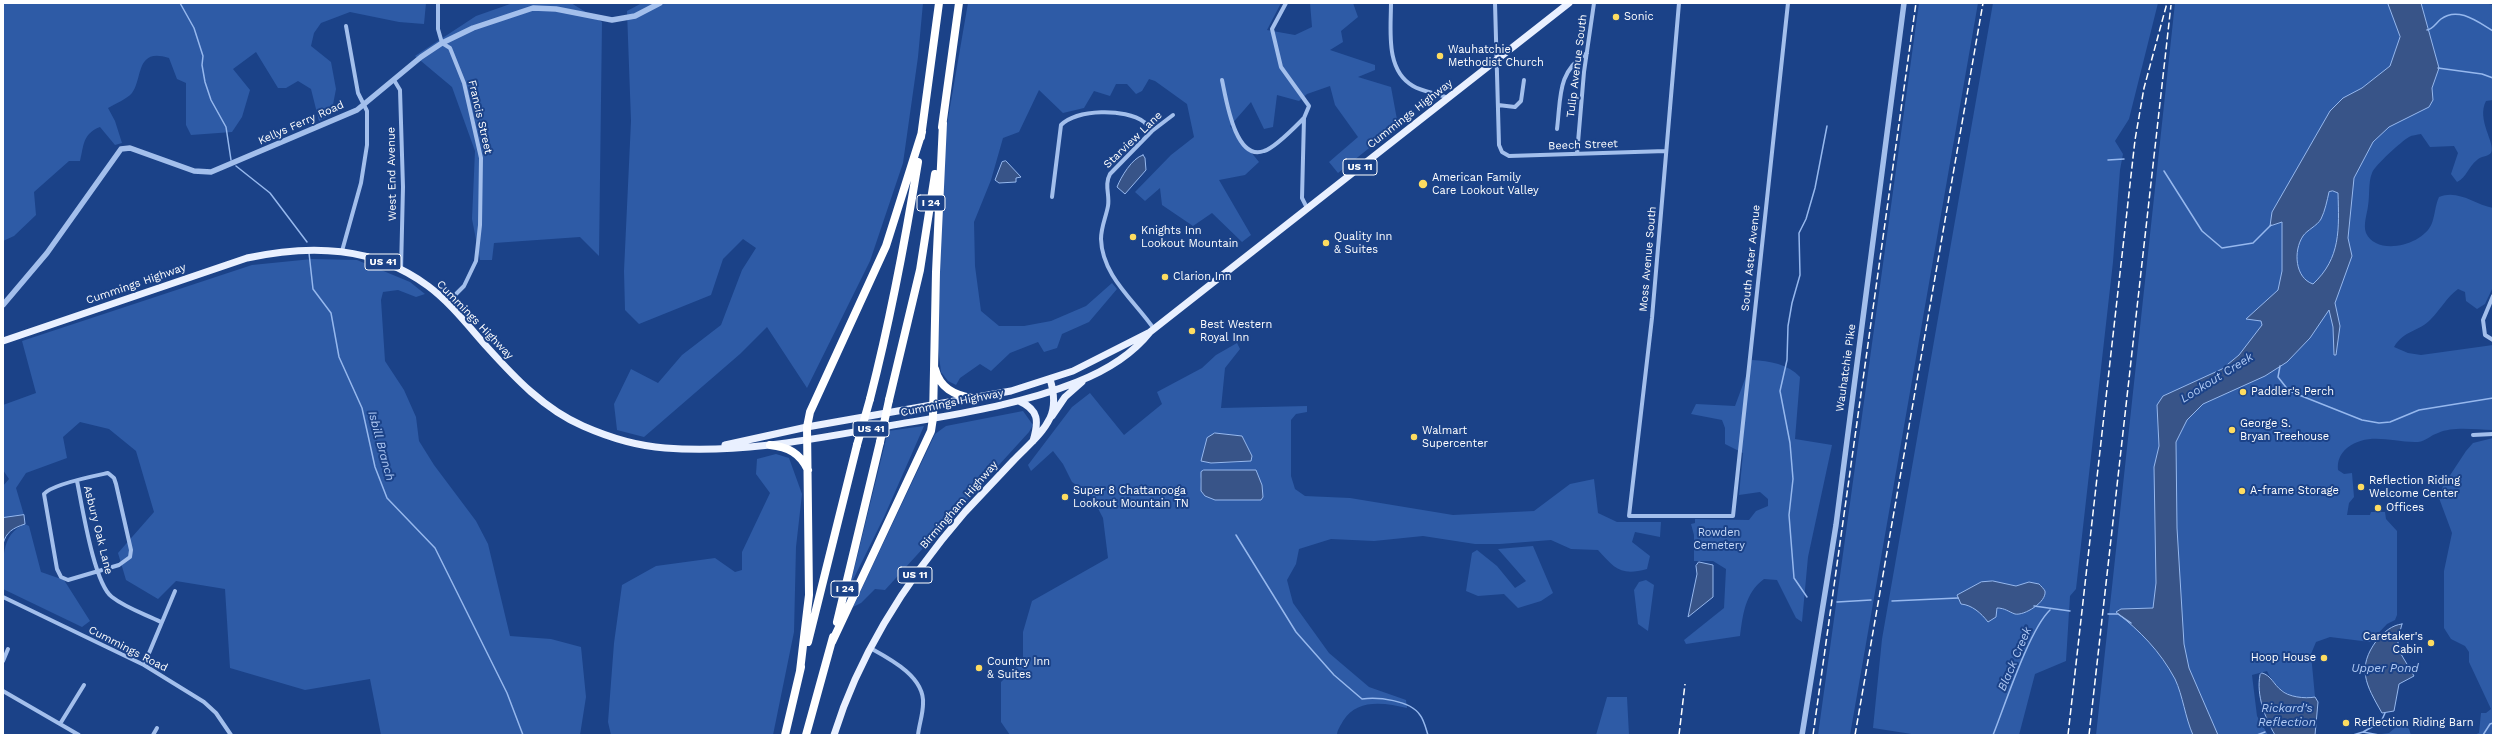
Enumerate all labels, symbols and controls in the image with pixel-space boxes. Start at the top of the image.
place label: Sonic [1624,10,1654,24]
marker: Sonic [1611,12,1621,22]
street label: Tulip Avenue South [1564,13,1590,119]
place label: Wauhatchie Methodist Church [1448,43,1544,69]
marker: Wauhatchie Methodist Church [1435,51,1445,61]
street label: Cummings Highway [1365,77,1455,151]
street label: Francis Street [465,79,495,155]
street label: Kellys Ferry Road [256,98,346,148]
street label: Starview Lane [1101,109,1165,171]
street label: West End Avenue [385,127,399,221]
street label: Beech Street [1548,137,1618,153]
road number: US 11 [1343,159,1377,175]
place label: American Family Care Lookout Valley [1432,171,1539,197]
marker: American Family Care Lookout Valley [1417,178,1429,190]
road number: I 24 [917,195,945,211]
street label: South Aster Avenue [1739,204,1763,312]
street label: Moss Avenue South [1637,206,1659,312]
place label: Knights Inn Lookout Mountain [1141,224,1238,250]
place label: Quality Inn & Suites [1334,230,1392,256]
marker: Knights Inn Lookout Mountain [1128,232,1138,242]
marker: Quality Inn & Suites [1321,238,1331,248]
road number: US 41 [365,254,401,270]
street label: Cummings Highway [84,261,188,307]
place label: Clarion Inn [1173,270,1232,284]
marker: Clarion Inn [1160,272,1170,282]
street label: Cummings Highway [434,278,516,362]
place label: Best Western Royal Inn [1200,318,1272,344]
street label: Wauhatchie Pike [1833,323,1859,413]
marker: Best Western Royal Inn [1187,326,1197,336]
water label: Lookout Creek [2178,350,2256,406]
place label: Paddler's Perch [2251,385,2334,399]
street label: Cummings Highway [899,387,1005,419]
marker: Paddler's Perch [2238,387,2248,397]
water label: Isbill Branch [365,409,397,483]
place label: George S. Bryan Treehouse [2240,417,2329,443]
road number: US 41 [853,421,889,437]
place label: Walmart Supercenter [1422,424,1488,450]
marker: George S. Bryan Treehouse [2227,425,2237,435]
marker: Walmart Supercenter [1409,432,1419,442]
street label: Birmingham Highway [917,458,1001,552]
place label: Reflection Riding Welcome Center [2369,474,2460,500]
marker: Reflection Riding Welcome Center [2356,482,2366,492]
street label: Asbury Oak Lane [81,484,115,576]
place label: Super 8 Chattanooga Lookout Mountain TN [1073,484,1189,510]
place label: A-frame Storage [2250,484,2339,498]
marker: A-frame Storage [2237,486,2247,496]
marker: Super 8 Chattanooga Lookout Mountain TN [1060,492,1070,502]
place label: Offices [2386,501,2424,515]
marker: Offices [2373,503,2383,513]
park label: Rowden Cemetery [1693,526,1745,552]
road number: US 11 [898,567,932,583]
road number: I 24 [831,581,859,597]
street label: Cummings Road [86,623,170,675]
water label: Black Creek [1995,625,2035,693]
place label: Caretaker's Cabin [2363,630,2423,656]
marker: Caretaker's Cabin [2426,638,2436,648]
place label: Hoop House [2251,651,2316,665]
marker: Hoop House [2319,653,2329,663]
place label: Country Inn & Suites [987,655,1050,681]
water label: Upper Pond [2351,661,2419,675]
marker: Country Inn & Suites [974,663,984,673]
water label: Rickard's Reflection [2258,701,2316,729]
place label: Reflection Riding Barn [2354,716,2473,730]
marker: Reflection Riding Barn [2341,718,2351,728]

